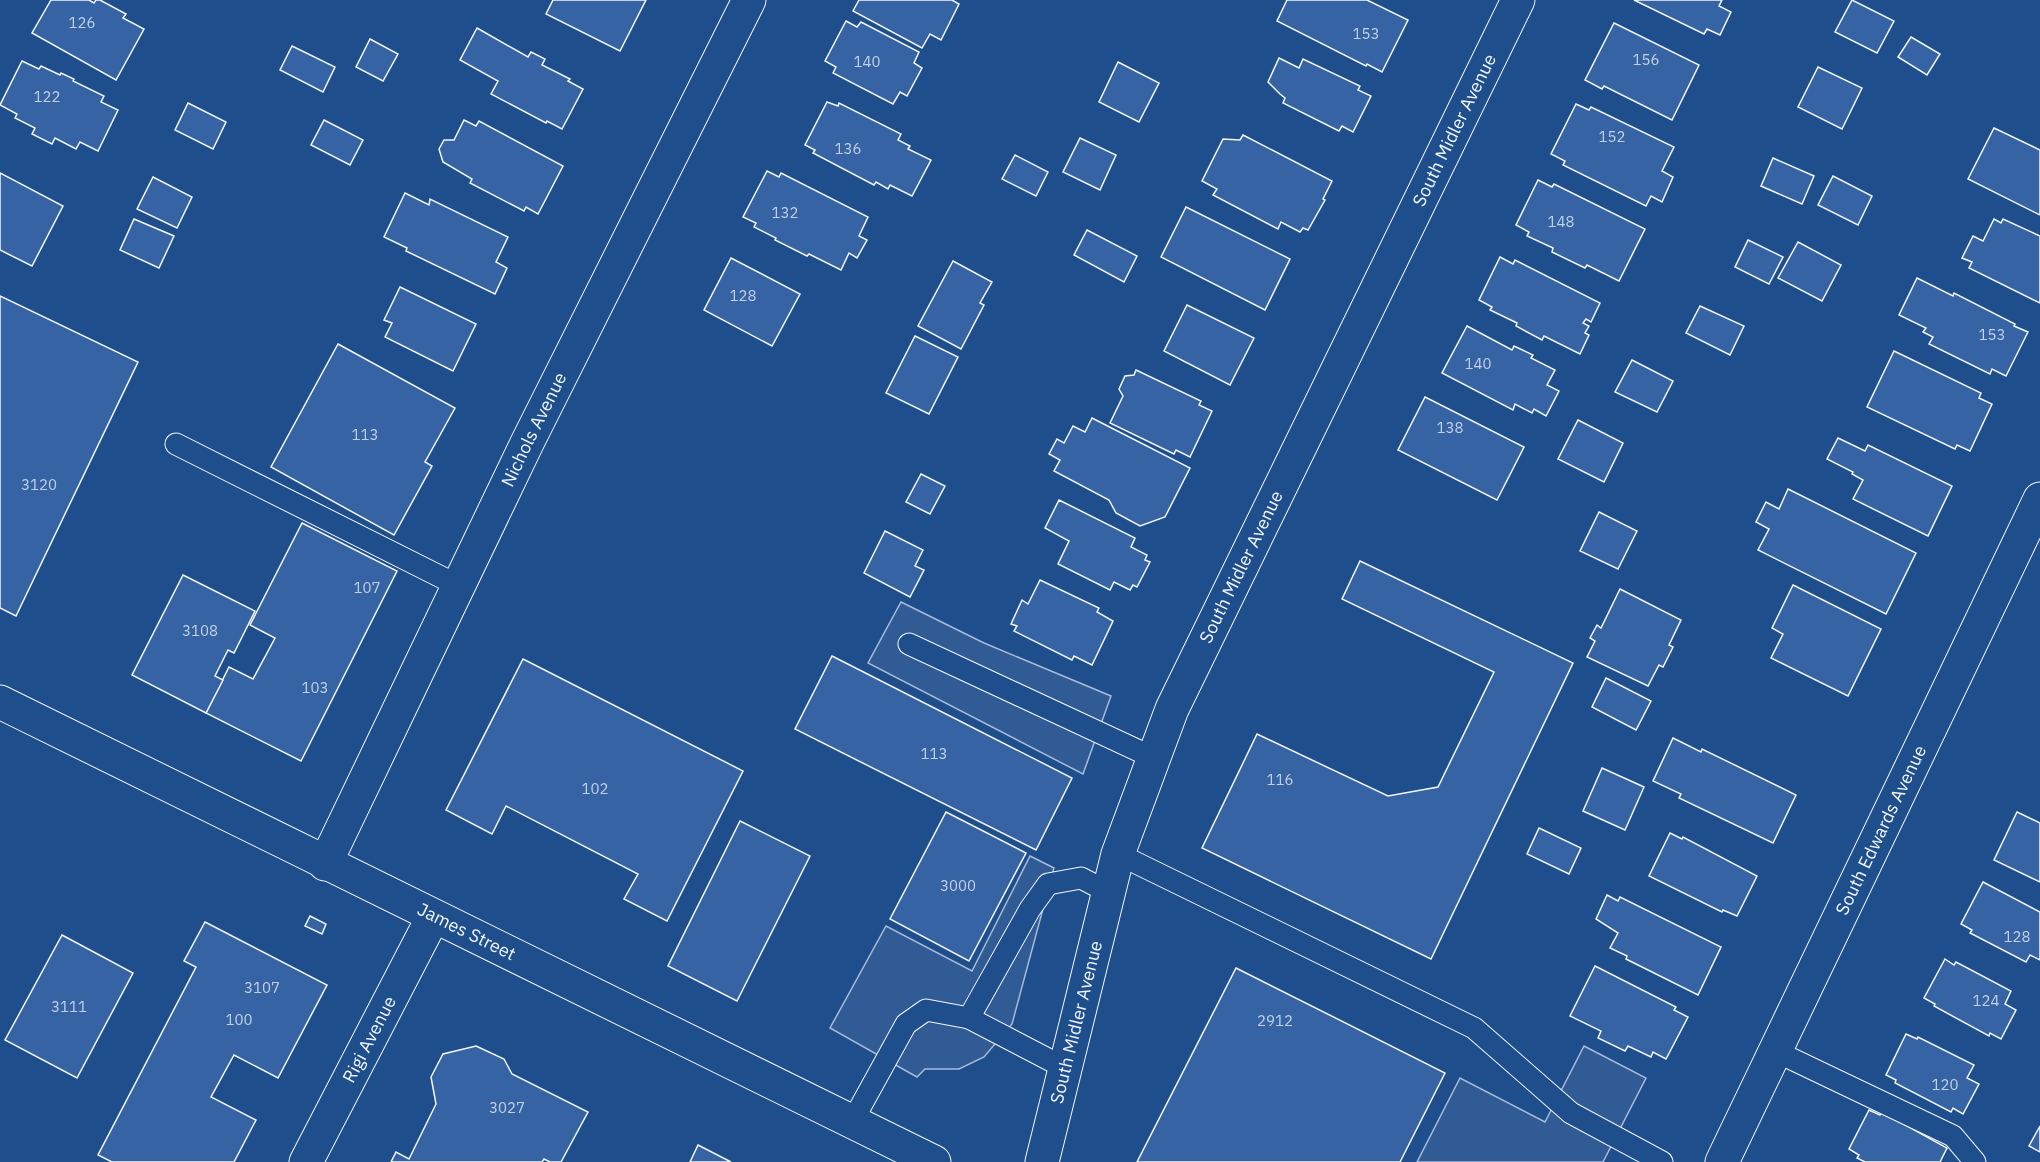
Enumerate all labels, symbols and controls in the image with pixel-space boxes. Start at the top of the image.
house number: 126 [68,13,96,32]
house number: 153 [1352,24,1380,43]
street label: South Midler Avenue [1407,50,1501,210]
house number: 156 [1632,50,1660,69]
house number: 140 [853,52,881,71]
house number: 122 [33,87,61,106]
house number: 152 [1598,127,1626,146]
house number: 136 [834,139,862,158]
house number: 132 [771,203,799,222]
house number: 148 [1547,212,1575,231]
house number: 128 [729,286,757,305]
house number: 153 [1978,325,2006,344]
house number: 140 [1464,354,1492,373]
street label: Nichols Avenue [496,368,572,490]
house number: 138 [1436,418,1464,437]
house number: 113 [351,425,379,444]
house number: 3120 [21,475,57,494]
street label: South Midler Avenue [1194,487,1288,647]
house number: 107 [353,578,381,597]
house number: 3108 [182,621,218,640]
house number: 103 [301,678,329,697]
street label: South Edwards Avenue [1830,741,1931,919]
house number: 113 [920,744,948,763]
house number: 116 [1266,770,1294,789]
house number: 102 [581,779,609,798]
house number: 3000 [940,876,976,895]
street label: James Street [414,897,520,965]
house number: 128 [2003,927,2031,946]
street label: South Midler Avenue [1045,938,1107,1106]
house number: 3107 [244,978,280,997]
house number: 124 [1972,991,2000,1010]
street label: Rigi Avenue [337,992,401,1086]
house number: 3111 [51,997,87,1016]
house number: 100 [225,1010,253,1029]
house number: 2912 [1257,1011,1293,1030]
house number: 120 [1931,1075,1959,1094]
house number: 3027 [489,1098,525,1117]

